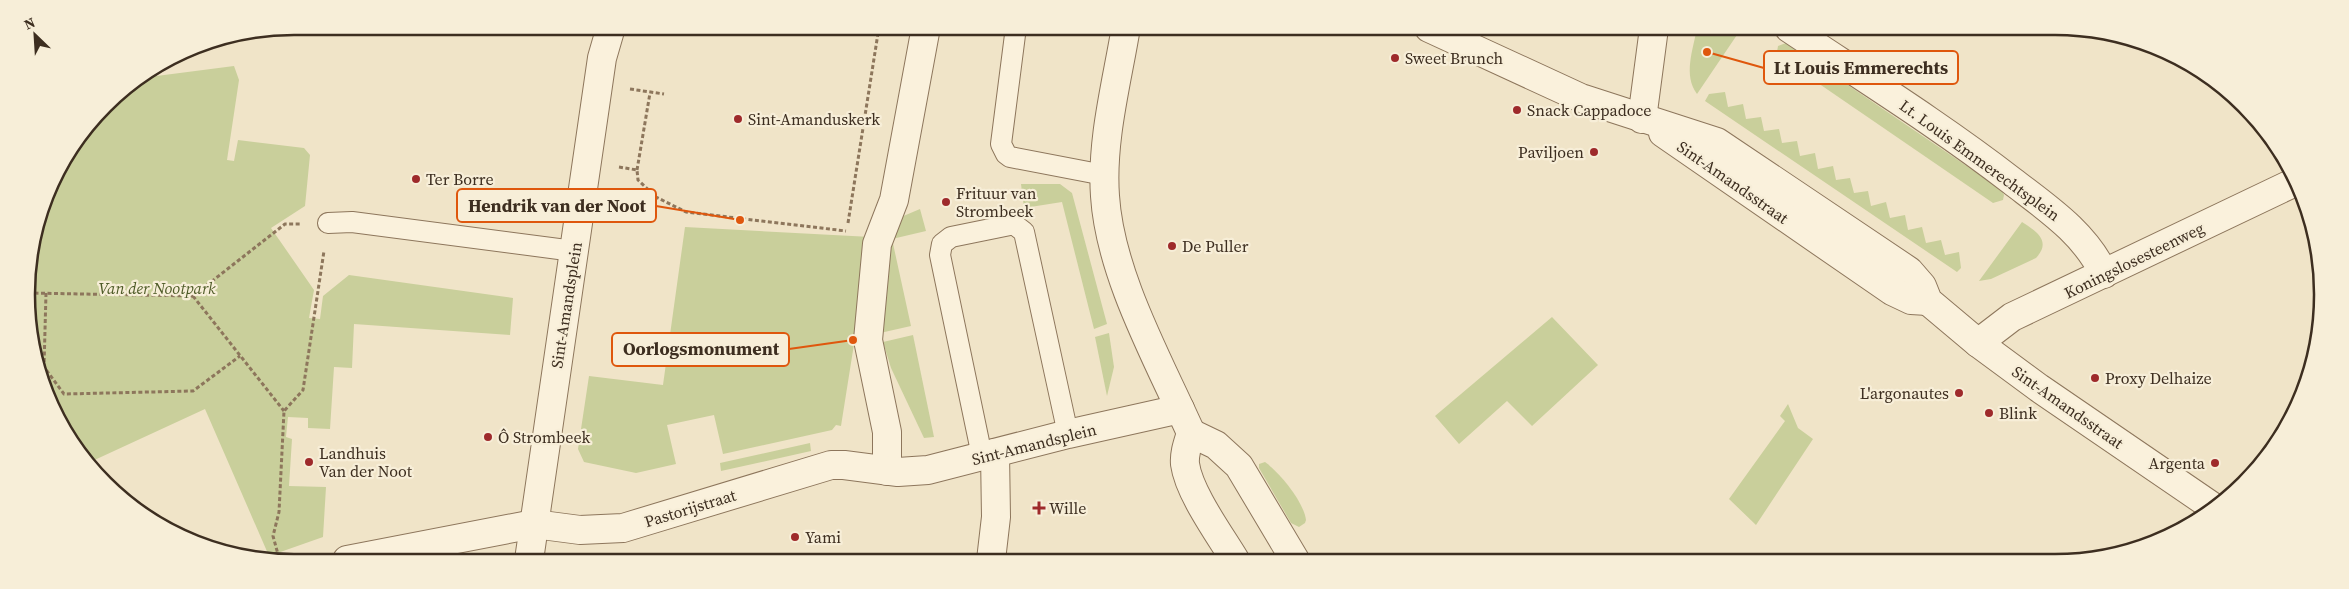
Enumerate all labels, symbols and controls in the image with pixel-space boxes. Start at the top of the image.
north arrow [10,10,60,60]
text: N [21,12,38,34]
place label: Sweet Brunch [1405,47,1504,69]
callout: Lt Louis Emmerechts [1764,51,1958,84]
marker: Sweet Brunch [1389,52,1401,64]
text: Lt Louis Emmerechts [1774,55,1948,80]
street label: Lt. Louis Emmerechtsplein [1895,94,2065,226]
place label: Snack Cappadoce [1527,99,1652,121]
marker: Snack Cappadoce [1511,104,1523,116]
place label: Sint-Amanduskerk [748,108,880,130]
marker: Sint-Amanduskerk [732,113,744,125]
street label: Sint-Amandsstraat [1673,135,1794,229]
place label: Paviljoen [1518,141,1584,163]
marker: Paviljoen [1588,146,1600,158]
place label: Ter Borre [426,168,494,190]
marker: Ter Borre [410,173,422,185]
place label: Frituur van Strombeek [956,182,1037,222]
callout: Hendrik van der Noot [457,189,656,222]
text: Hendrik van der Noot [468,193,647,218]
marker: Frituur van Strombeek [940,196,952,208]
street label: Koningslosesteenweg [2060,217,2208,303]
place label: De Puller [1182,235,1249,257]
street label: Sint-Amandsplein [545,240,587,370]
marker: De Puller [1166,240,1178,252]
park label: Van der Nootpark [98,277,216,299]
callout: Oorlogsmonument [612,333,789,366]
text: Oorlogsmonument [623,336,780,361]
street label: Sint-Amandsstraat [2008,360,2129,454]
place label: Proxy Delhaize [2105,367,2212,389]
marker: Proxy Delhaize [2089,372,2101,384]
place label: L'argonautes [1860,382,1949,404]
marker: L'argonautes [1953,387,1965,399]
place label: Blink [1999,402,2037,424]
marker: Blink [1983,407,1995,419]
street label: Sint-Amandsplein [969,418,1099,470]
place label: Ô Strombeek [498,426,590,448]
marker: Ô Strombeek [482,431,494,443]
place label: Landhuis Van der Noot [319,442,413,482]
place label: Argenta [2149,452,2206,474]
marker: Landhuis Van der Noot [303,456,315,468]
marker: Argenta [2209,457,2221,469]
street label: Pastorijstraat [642,483,739,532]
place label: Wille [1049,497,1087,519]
marker: Wille [1033,502,1045,514]
place label: Yami [805,526,841,548]
marker: Yami [789,531,801,543]

